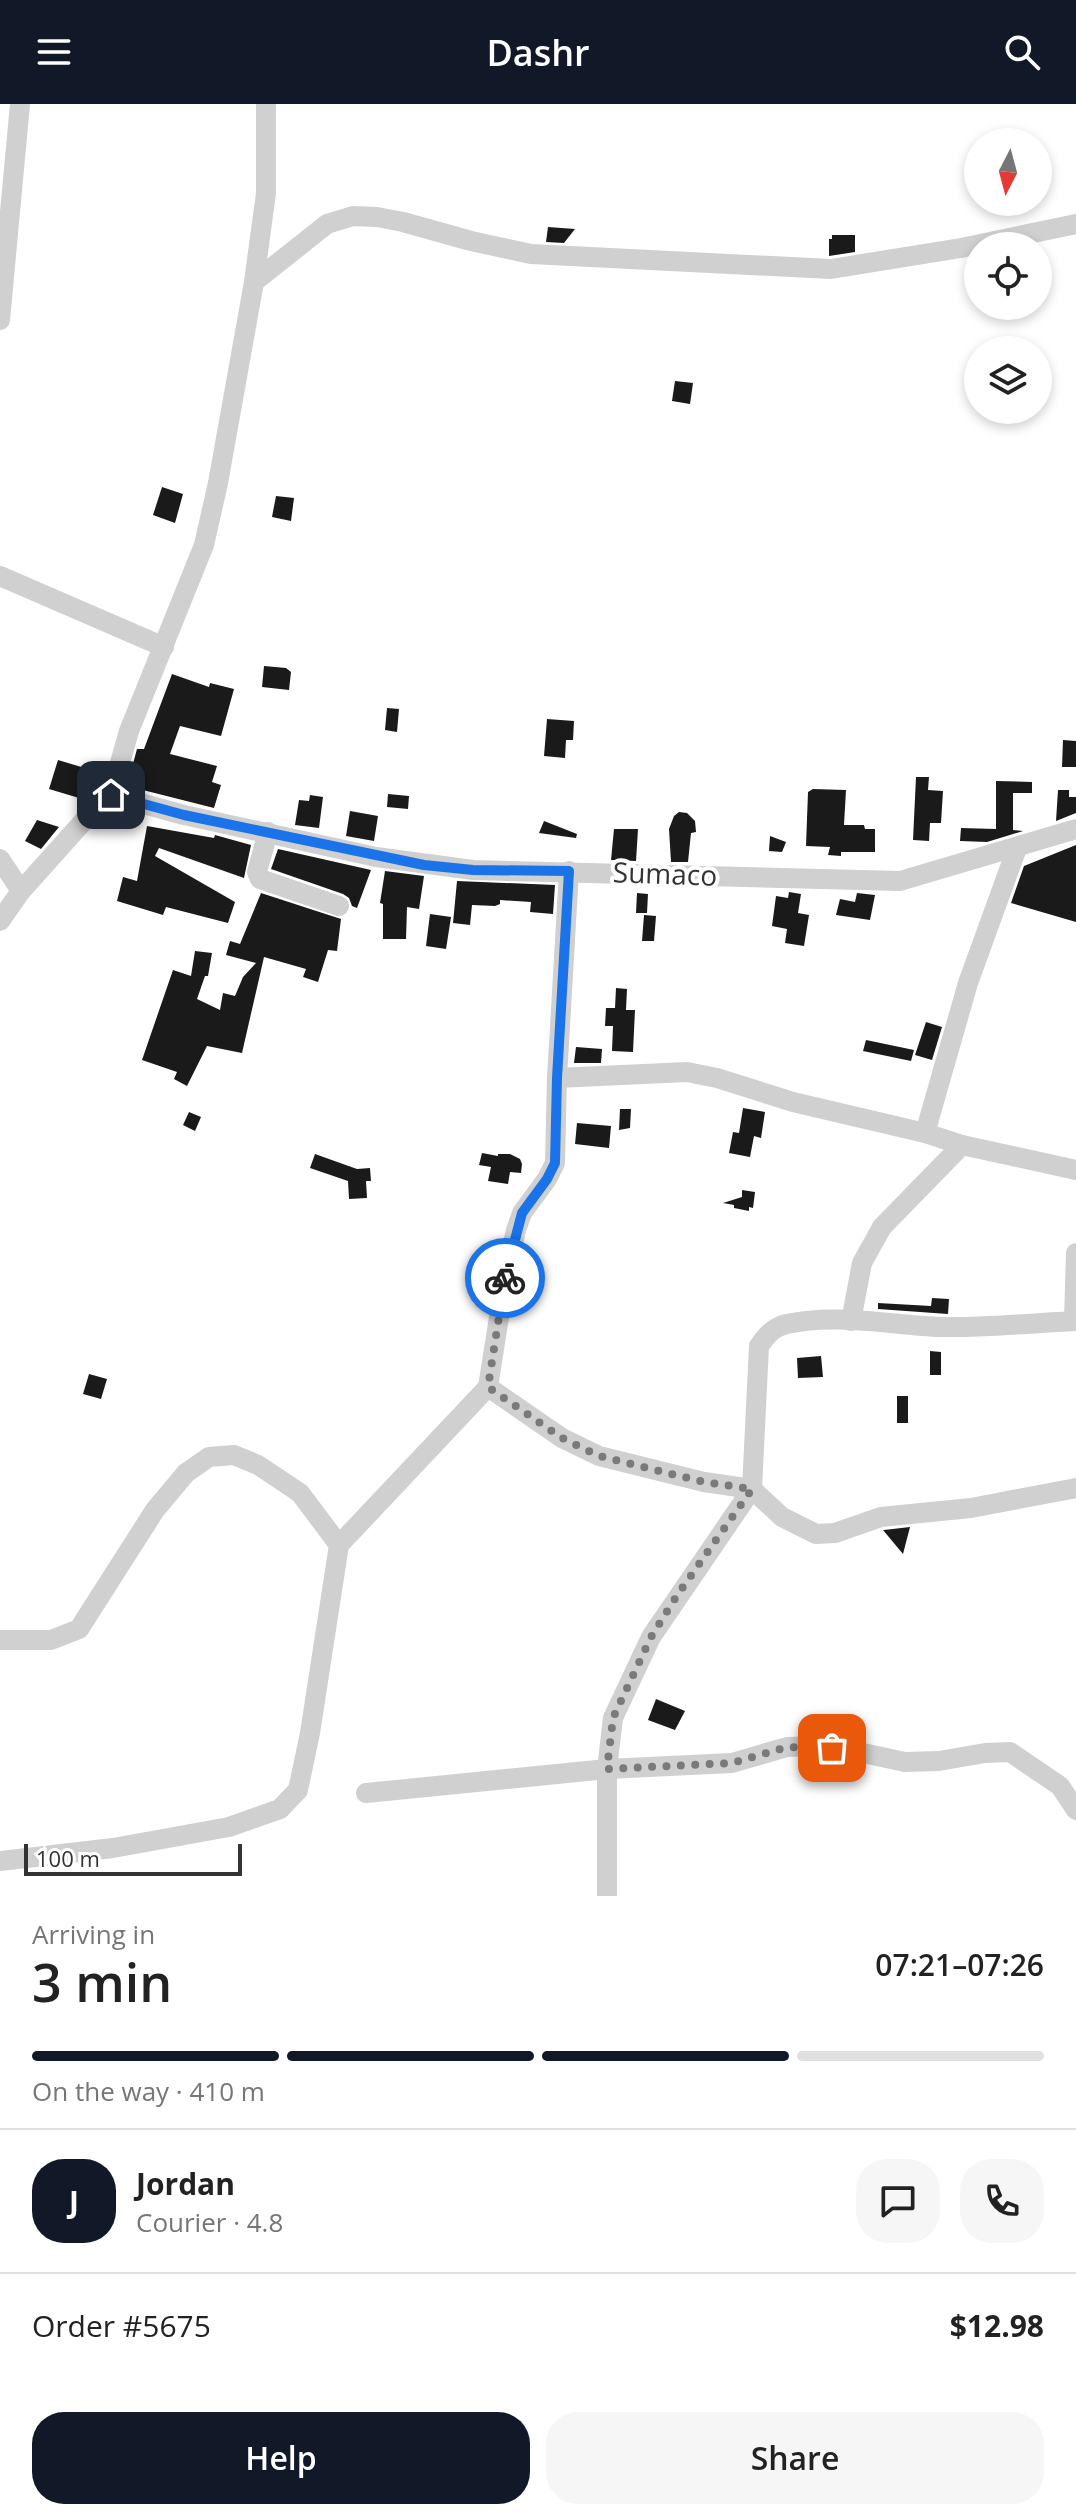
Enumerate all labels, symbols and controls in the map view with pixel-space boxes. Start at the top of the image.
text: Dashr [486,28,590,77]
icon: menu [32,30,76,74]
icon: search [1000,30,1044,74]
north arrow [964,128,1052,216]
map controls [964,128,1052,424]
button: locate [964,232,1052,320]
button: layers [964,336,1052,424]
pin [77,761,145,829]
icon: home [89,773,133,817]
street label: Sumaco [612,852,718,894]
courier [465,1238,545,1318]
icon: bike [483,1256,527,1300]
pin [798,1714,866,1782]
icon: bag [810,1726,854,1770]
scale bar [24,1840,242,1876]
text: 100 m [36,1843,100,1873]
text: Arriving in [32,1916,155,1952]
text: 07:21–07:26 [875,1944,1044,1985]
text: 3 min [32,1946,172,2017]
text: On the way · 410 m [32,2073,265,2109]
button: chat [856,2159,940,2243]
button: phone [960,2159,1044,2243]
text: Jordan [136,2163,235,2204]
text: J [69,2181,79,2222]
text: Courier · 4.8 [136,2204,283,2240]
text: Order #5675 [32,2305,211,2346]
text: $12.98 [950,2305,1044,2346]
button: Help [32,2412,530,2504]
button: Share [546,2412,1044,2504]

